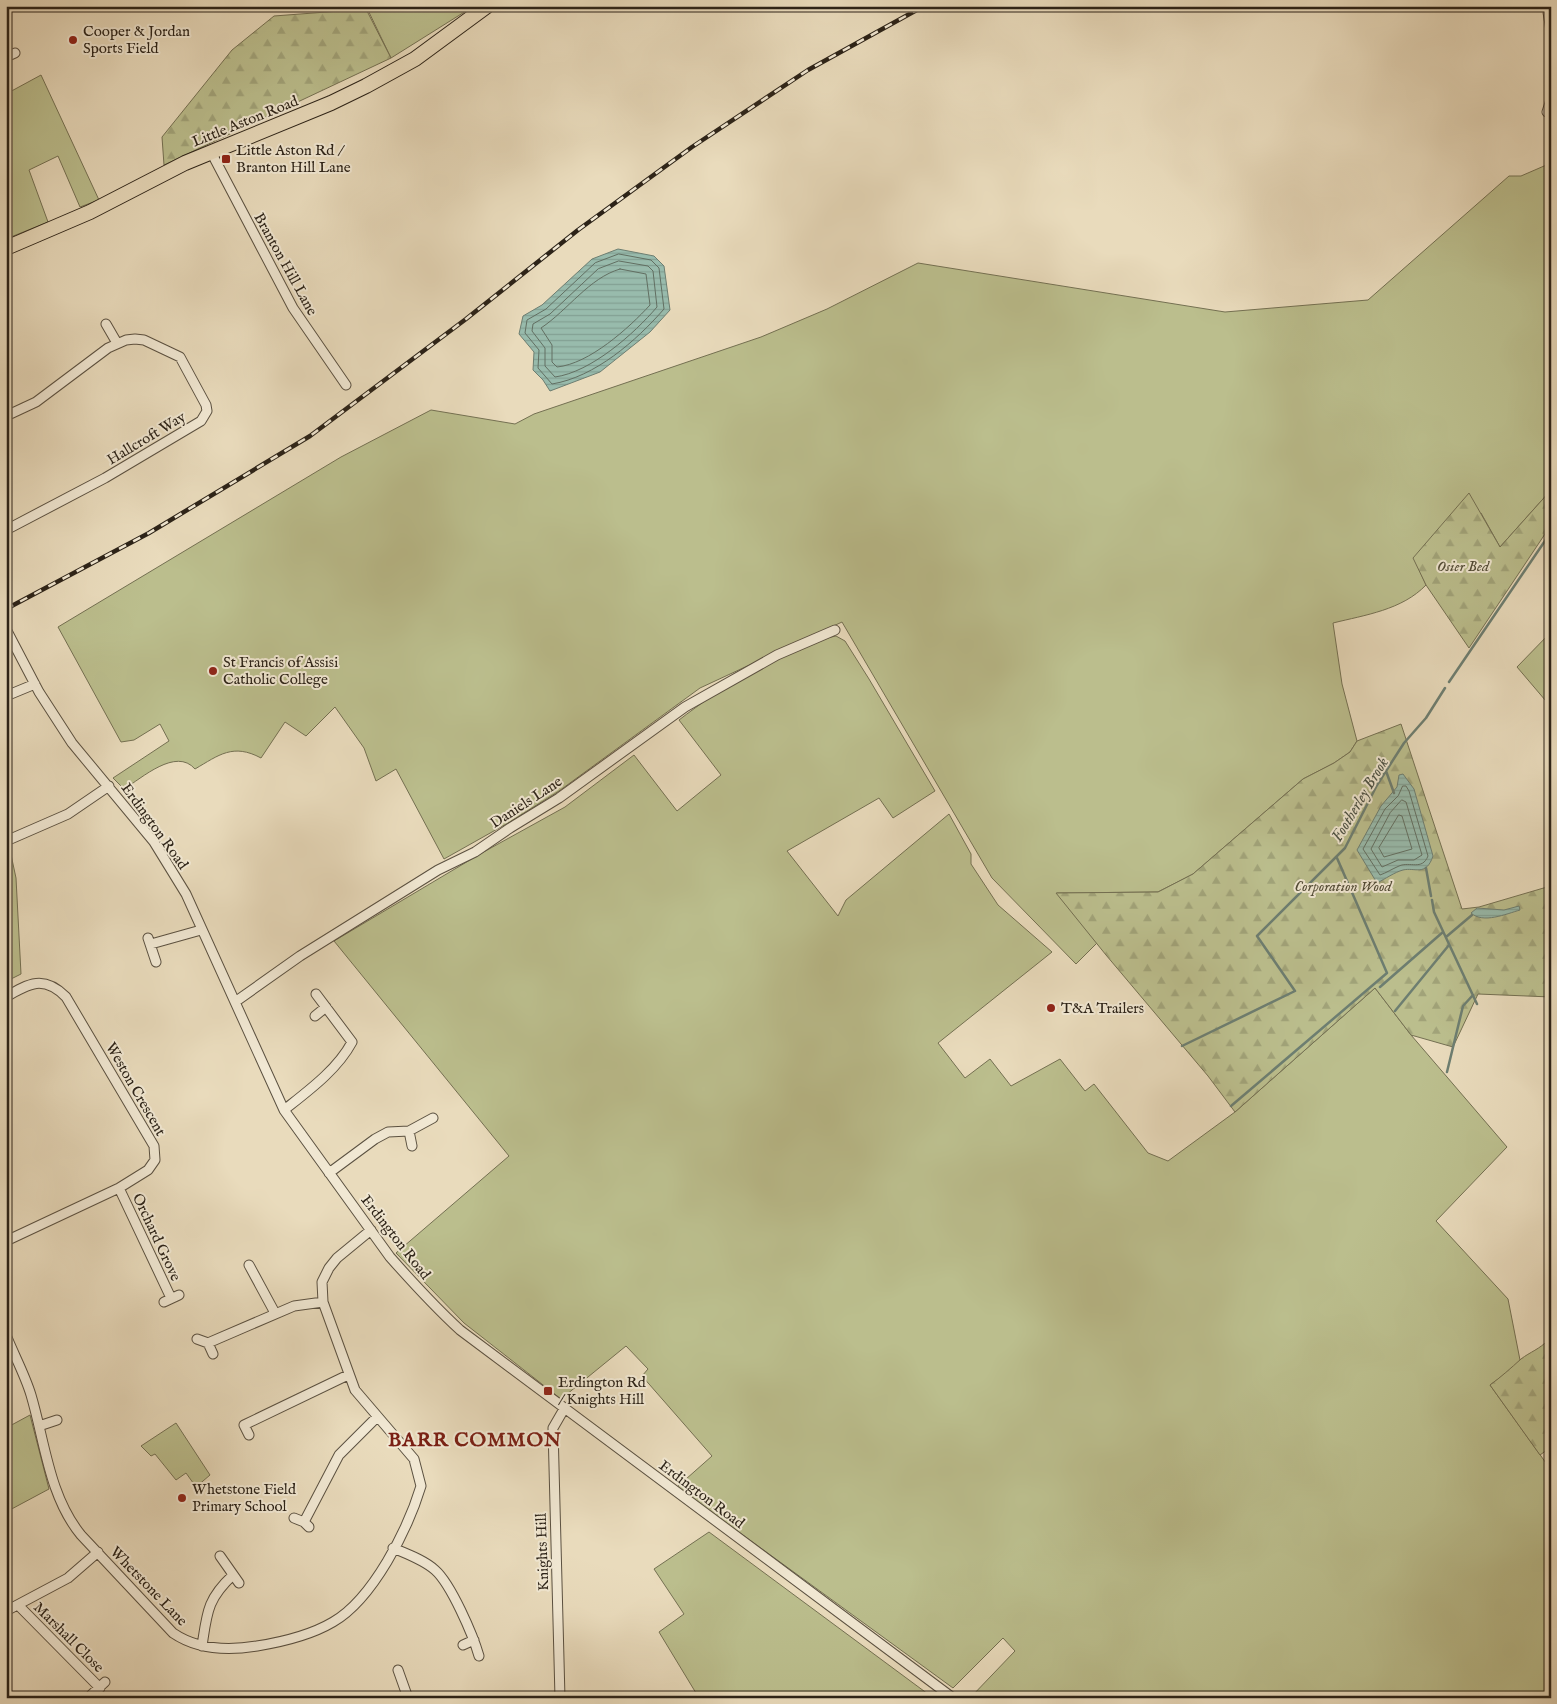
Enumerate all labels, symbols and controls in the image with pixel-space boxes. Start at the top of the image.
place label: Cooper & Jordan Sports Field [83,22,190,58]
marker: Cooper & Jordan Sports Field [67,34,79,46]
street label: Little Aston Road [189,91,302,151]
place label: Little Aston Rd / Branton Hill Lane [236,141,351,177]
marker: Little Aston Rd / Branton Hill Lane [220,153,232,165]
street label: Branton Hill Lane [249,209,322,319]
street label: Hallcroft Way [103,407,190,469]
park label: Osier Bed [1437,557,1490,576]
place label: St Francis of Assisi Catholic College [223,653,338,689]
marker: St Francis of Assisi Catholic College [207,665,219,677]
water label: Footherley Brook [1328,754,1394,846]
street label: Daniels Lane [487,772,566,833]
street label: Erdington Road [117,779,193,874]
park label: Corporation Wood [1294,877,1392,896]
place label: T&A Trailers [1061,999,1144,1018]
marker: T&A Trailers [1045,1002,1057,1014]
street label: Weston Crescent [101,1039,170,1139]
street label: Orchard Grove [128,1190,185,1284]
street label: Erdington Road [357,1191,435,1284]
place label: Erdington Rd / Knights Hill [558,1373,647,1409]
marker: Erdington Rd / Knights Hill [542,1385,554,1397]
district label: BARR COMMON [388,1428,562,1453]
street label: Erdington Road [655,1456,749,1533]
place label: Whetstone Field Primary School [192,1480,297,1516]
marker: Whetstone Field Primary School [176,1492,188,1504]
street label: Knights Hill [532,1512,553,1591]
street label: Whetstone Lane [106,1543,192,1630]
street label: Marshall Close [29,1598,108,1677]

